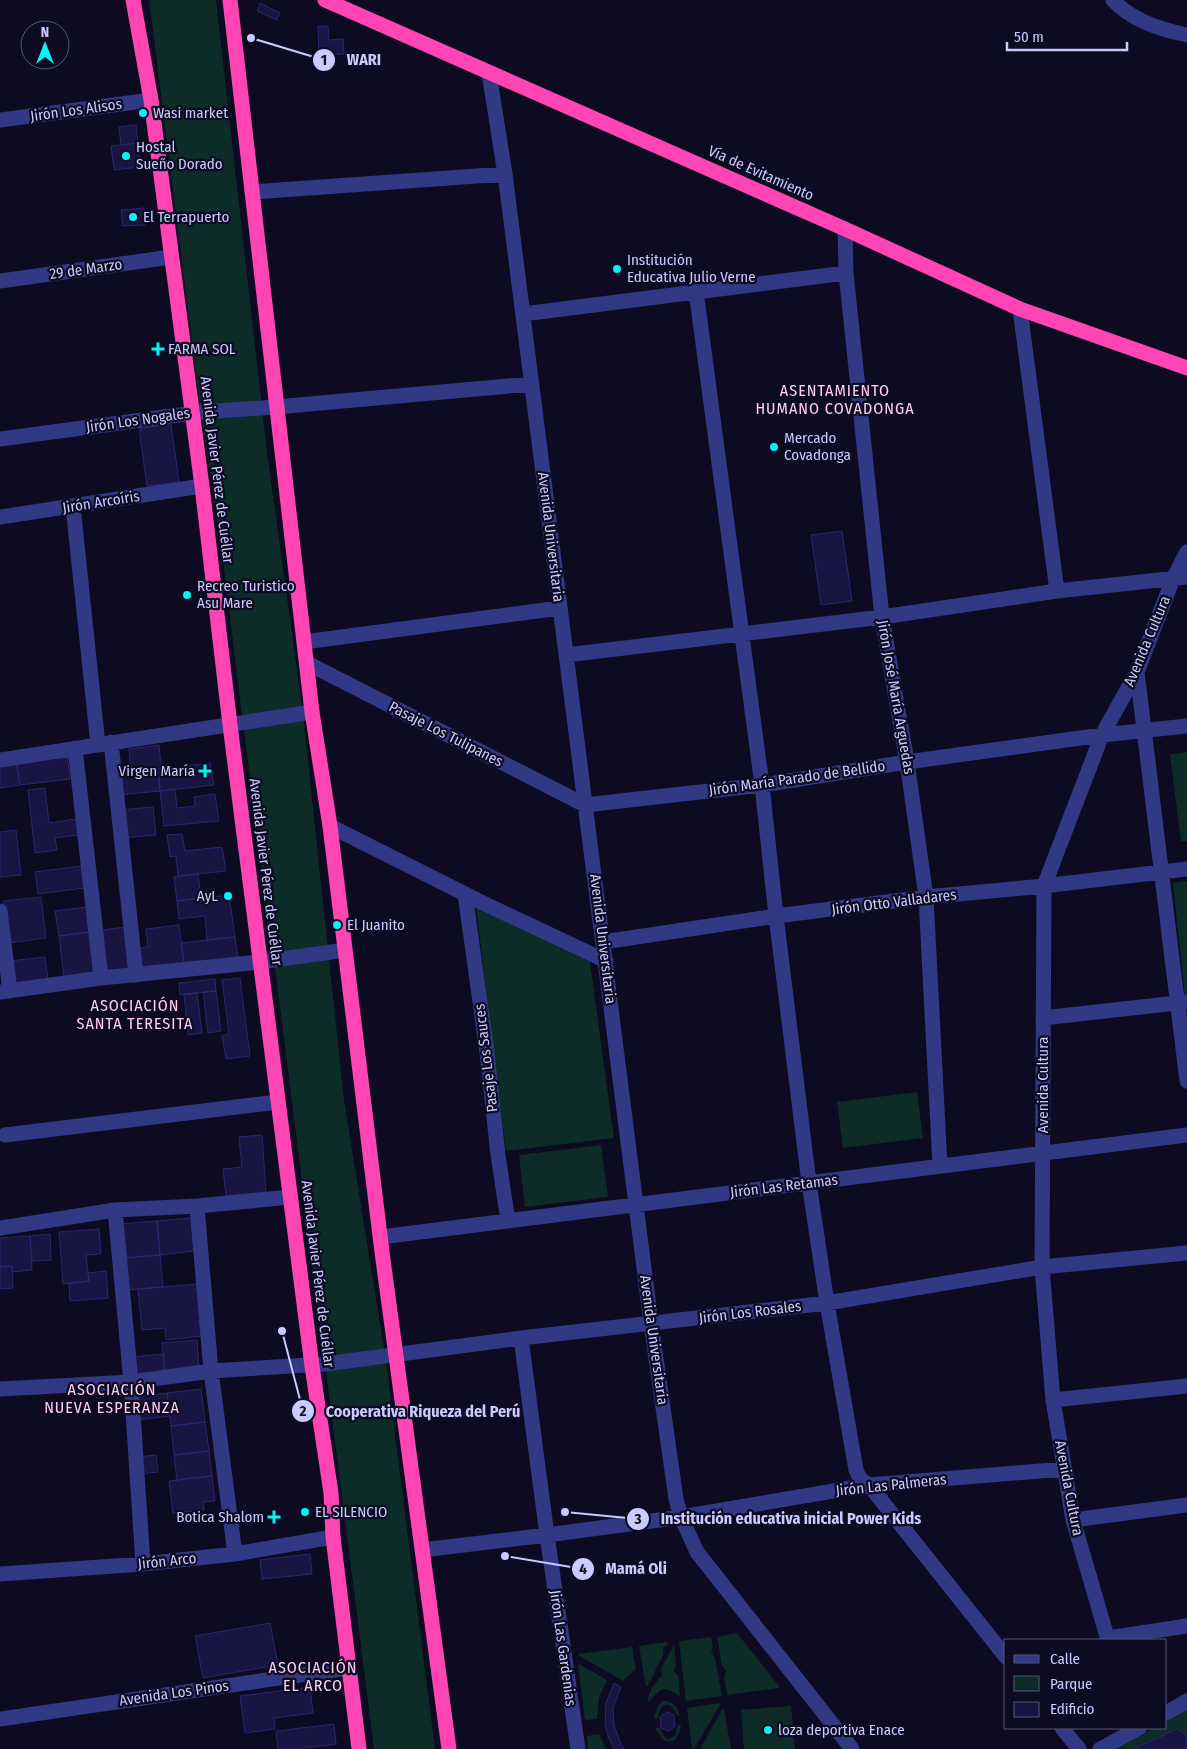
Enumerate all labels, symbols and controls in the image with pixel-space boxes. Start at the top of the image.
north arrow [20,20,70,70]
scale bar [1007,20,1127,52]
text: N [41,24,49,41]
text: 50 m [1014,28,1044,46]
callout: WARI [312,44,391,75]
text: WARI [347,50,381,69]
text: 1 [321,51,327,69]
street label: Jirón Los Alisos [29,95,123,125]
place label: Wasi market [153,104,228,122]
marker: Wasi market [137,107,149,119]
place label: Hostal Sueño Dorado [136,138,223,173]
street label: Vía de Evitamiento [705,142,817,204]
marker: Hostal Sueño Dorado [120,150,132,162]
place label: El Terrapuerto [143,208,229,226]
marker: El Terrapuerto [127,211,139,223]
place label: Institución Educativa Julio Verne [627,251,756,286]
street label: 29 de Marzo [49,255,124,283]
marker: Institución Educativa Julio Verne [611,263,623,275]
place label: FARMA SOL [168,340,236,358]
marker: FARMA SOL [152,343,164,355]
street label: Avenida Javier Pérez de Cuéllar [197,375,238,566]
district label: ASENTAMIENTO HUMANO COVADONGA [755,381,915,418]
street label: Jirón Los Nogales [85,404,191,436]
place label: Mercado Covadonga [784,429,851,464]
marker: Mercado Covadonga [768,441,780,453]
street label: Avenida Universitaria [534,471,568,603]
street label: Jirón Arcoíris [61,487,141,517]
place label: Recreo Turistico Asu Mare [197,577,295,612]
marker: Recreo Turistico Asu Mare [181,589,193,601]
street label: Avenida Cultura [1120,593,1174,689]
street label: Jirón José María Arguedas [874,619,918,775]
street label: Pasaje Los Tulipanes [386,697,506,771]
street label: Jirón María Parado de Bellido [708,757,887,799]
place label: Virgen María [119,762,195,780]
marker: Virgen María [199,765,211,777]
street label: Avenida Javier Pérez de Cuéllar [246,777,287,968]
street label: Avenida Universitaria [586,873,620,1005]
street label: Jirón Otto Valladares [830,885,958,919]
place label: AyL [197,887,218,905]
marker: AyL [222,890,234,902]
place label: El Juanito [347,916,405,934]
marker: El Juanito [331,919,343,931]
district label: ASOCIACIÓN SANTA TERESITA [77,996,193,1033]
street label: Pasaje Los Sauces [470,1003,502,1113]
street label: Avenida Cultura [1034,1037,1052,1133]
street label: Jirón Las Retamas [729,1170,839,1202]
street label: Avenida Javier Pérez de Cuéllar [298,1179,339,1370]
street label: Avenida Universitaria [636,1274,672,1406]
street label: Jirón Los Rosales [698,1297,802,1327]
district label: ASOCIACIÓN NUEVA ESPERANZA [44,1380,180,1417]
callout: Cooperativa Riqueza del Perú [291,1395,530,1426]
text: 2 [299,1402,307,1420]
text: Cooperativa Riqueza del Perú [326,1402,520,1421]
street label: Avenida Cultura [1051,1439,1087,1537]
street label: Jirón Las Palmeras [835,1470,947,1500]
place label: EL SILENCIO [315,1503,387,1521]
callout: Institución educativa inicial Power Kids [625,1503,931,1534]
marker: EL SILENCIO [299,1506,311,1518]
place label: Botica Shalom [176,1508,264,1526]
text: Institución educativa inicial Power Kids [661,1509,921,1528]
text: 3 [633,1510,642,1528]
marker: Botica Shalom [268,1511,280,1523]
street label: Jirón Arco [137,1549,197,1573]
callout: Mamá Oli [570,1553,677,1584]
text: Mamá Oli [605,1559,667,1578]
text: 4 [579,1560,587,1578]
street label: Jirón Las Gardenias [546,1589,580,1707]
legend [1004,1639,1167,1729]
text: Calle [1050,1650,1080,1668]
district label: ASOCIACIÓN EL ARCO [268,1658,358,1695]
text: Parque [1050,1675,1093,1693]
street label: Avenida Los Pinos [118,1676,230,1710]
text: Edificio [1050,1700,1095,1718]
place label: loza deportiva Enace [778,1721,905,1739]
marker: loza deportiva Enace [762,1724,774,1736]

